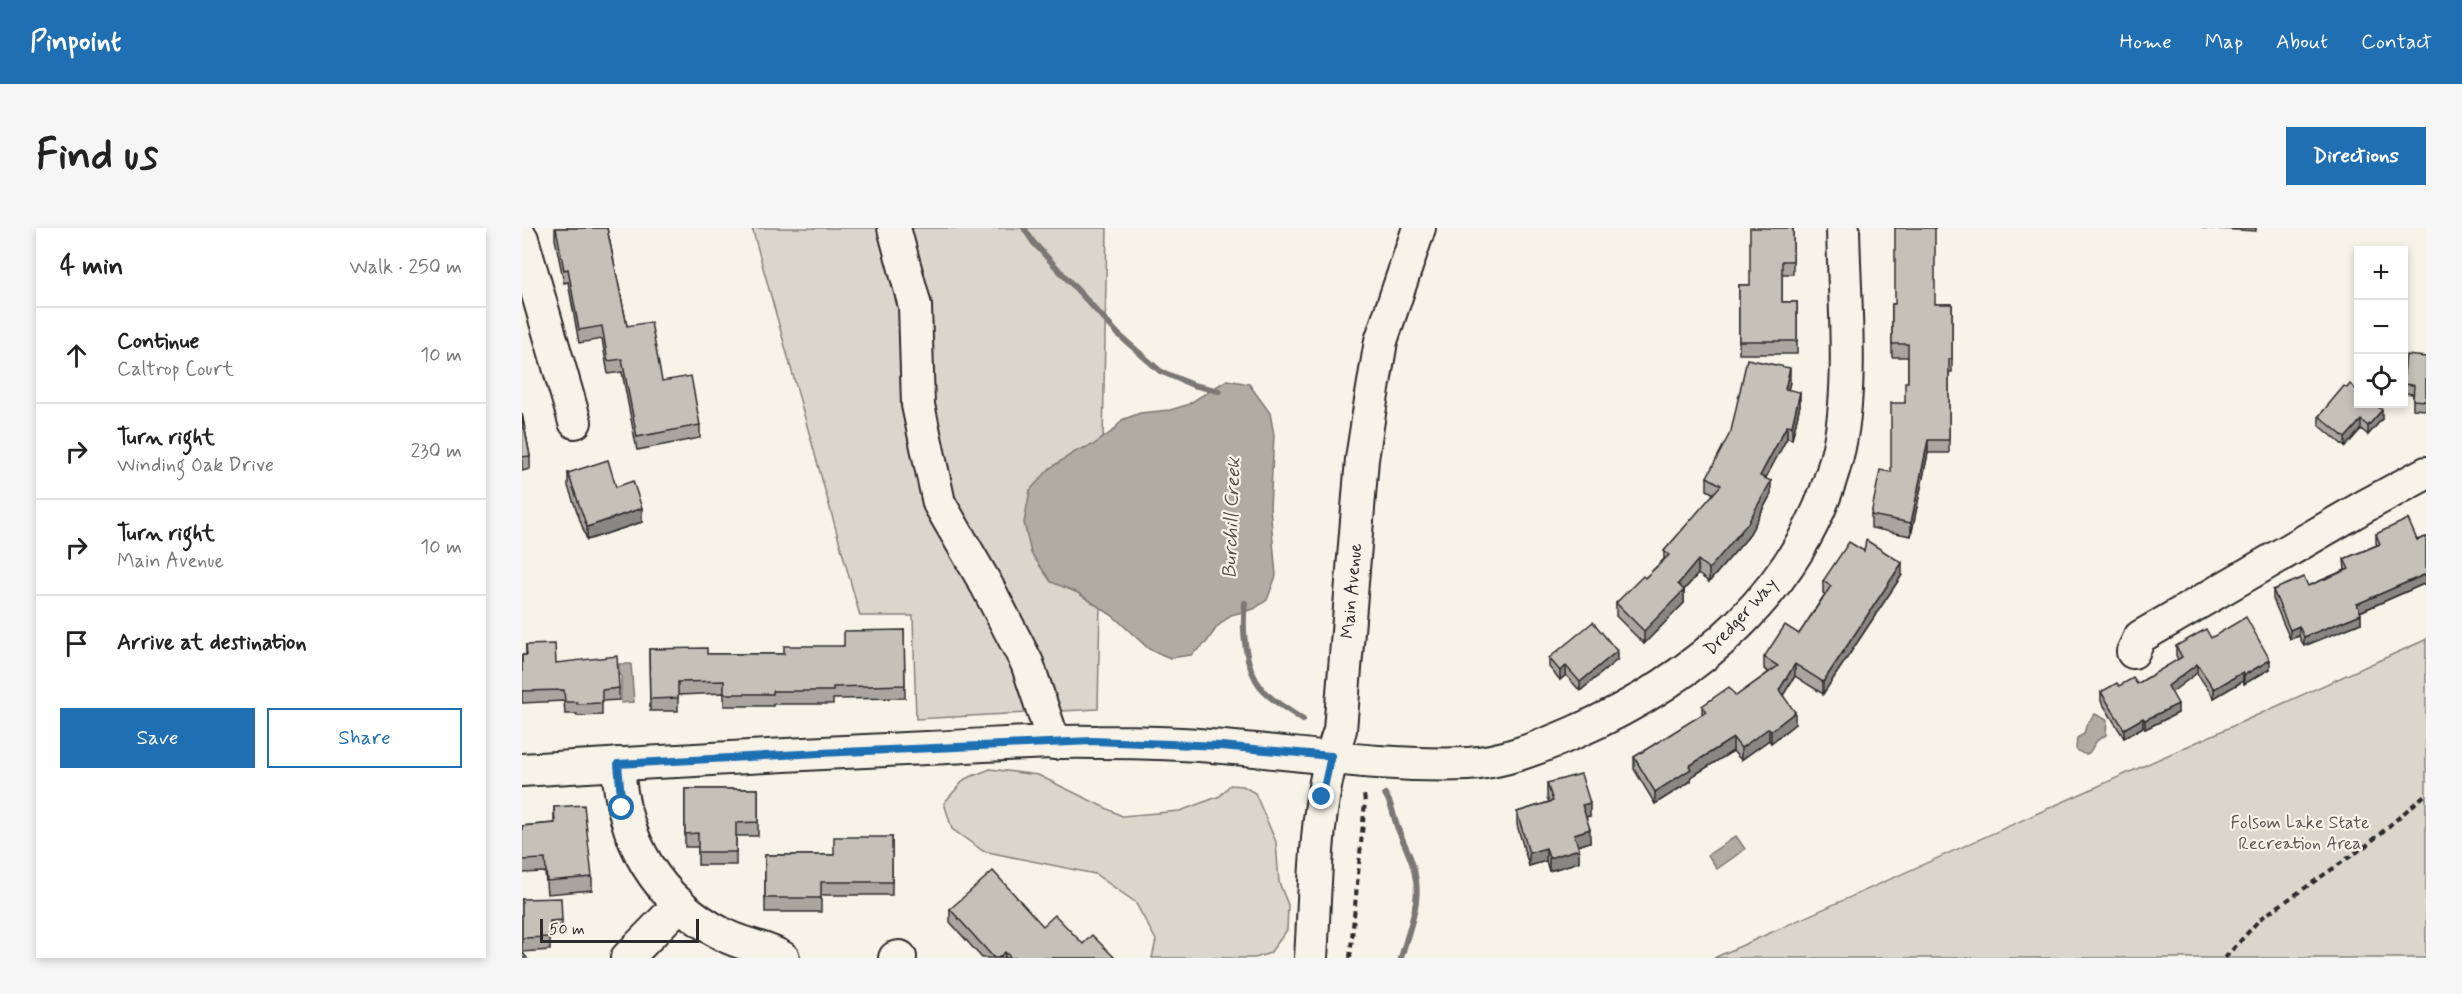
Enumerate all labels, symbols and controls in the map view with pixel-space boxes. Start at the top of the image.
text: Pinpoint [30,24,121,61]
text: Home [2120,28,2172,56]
text: Map [2205,28,2243,56]
text: About [2276,28,2328,56]
text: Contact [2361,28,2432,56]
button: Directions [2286,127,2426,185]
text: Find us [36,129,158,184]
map controls [2354,246,2408,408]
button: + [2354,246,2408,300]
text: 4 min [60,250,123,284]
text: Walk · 250 m [350,254,462,281]
button: − [2354,300,2408,354]
text: Continue [117,328,199,356]
icon: ahead [60,339,93,372]
text: 10 m [420,342,462,369]
button: locate [2354,354,2408,408]
text: Caltrop Court [117,356,234,383]
text: Turn right [117,424,215,452]
icon: right [60,435,93,468]
text: 230 m [410,438,462,465]
text: Winding Oak Drive [117,452,274,479]
water label: Burchill Creek [1216,456,1248,579]
text: Turn right [117,520,215,548]
icon: right [60,531,93,564]
text: 10 m [420,534,462,561]
street label: Main Avenue [1336,542,1368,640]
text: Main Avenue [117,548,224,575]
street label: Dredger Way [1699,573,1783,661]
icon: arrive [60,627,93,660]
text: Arrive at destination [117,629,307,657]
button: Save [60,708,255,768]
button: Share [267,708,462,768]
route end [1308,783,1334,809]
route start [608,794,634,820]
park label: Folsom Lake State Recreation Area [2230,811,2370,856]
scale bar [540,916,699,944]
text: 50 m [549,919,585,940]

